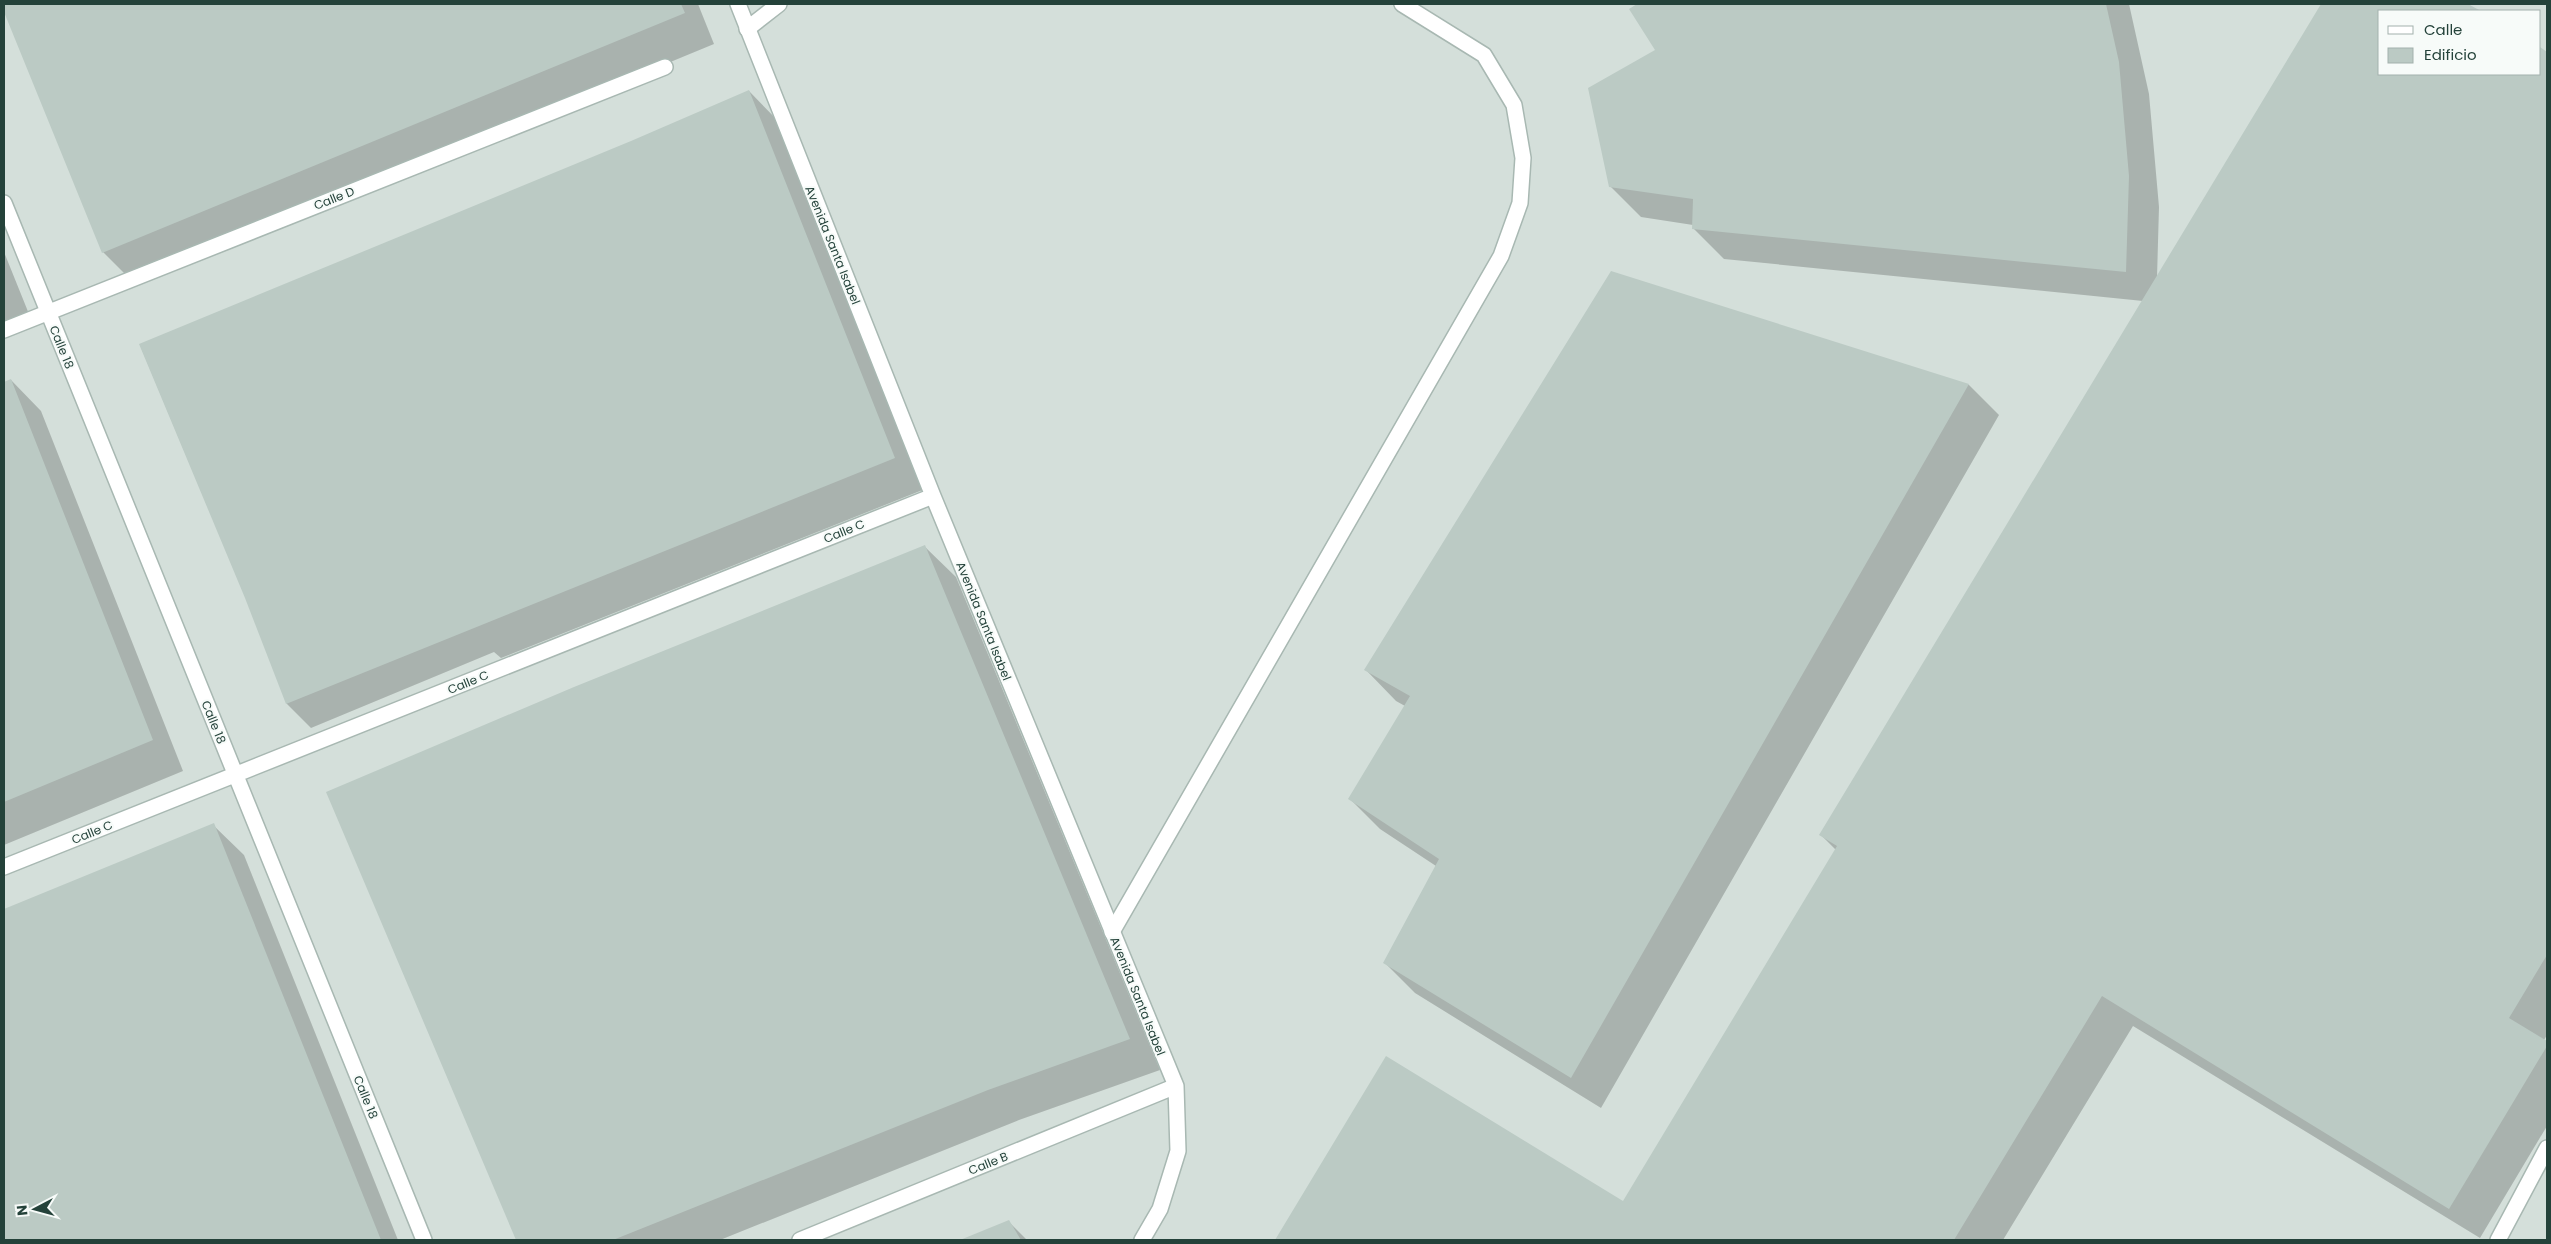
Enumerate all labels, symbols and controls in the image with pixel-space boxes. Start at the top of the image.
legend [2378,10,2541,75]
text: Calle [2424,19,2462,40]
text: Edificio [2424,44,2477,65]
street label: Calle D [311,182,357,214]
street label: Avenida Santa Isabel [801,183,865,307]
street label: Calle 18 [46,323,78,371]
street label: Calle C [821,515,867,547]
street label: Avenida Santa Isabel [952,559,1016,683]
street label: Calle C [445,666,491,698]
street label: Calle 18 [198,698,230,746]
street label: Calle C [69,816,115,848]
street label: Avenida Santa Isabel [1106,934,1170,1058]
street label: Calle 18 [350,1073,382,1121]
street label: Calle B [966,1147,1010,1179]
north arrow [10,1184,60,1234]
text: N [12,1204,33,1217]

